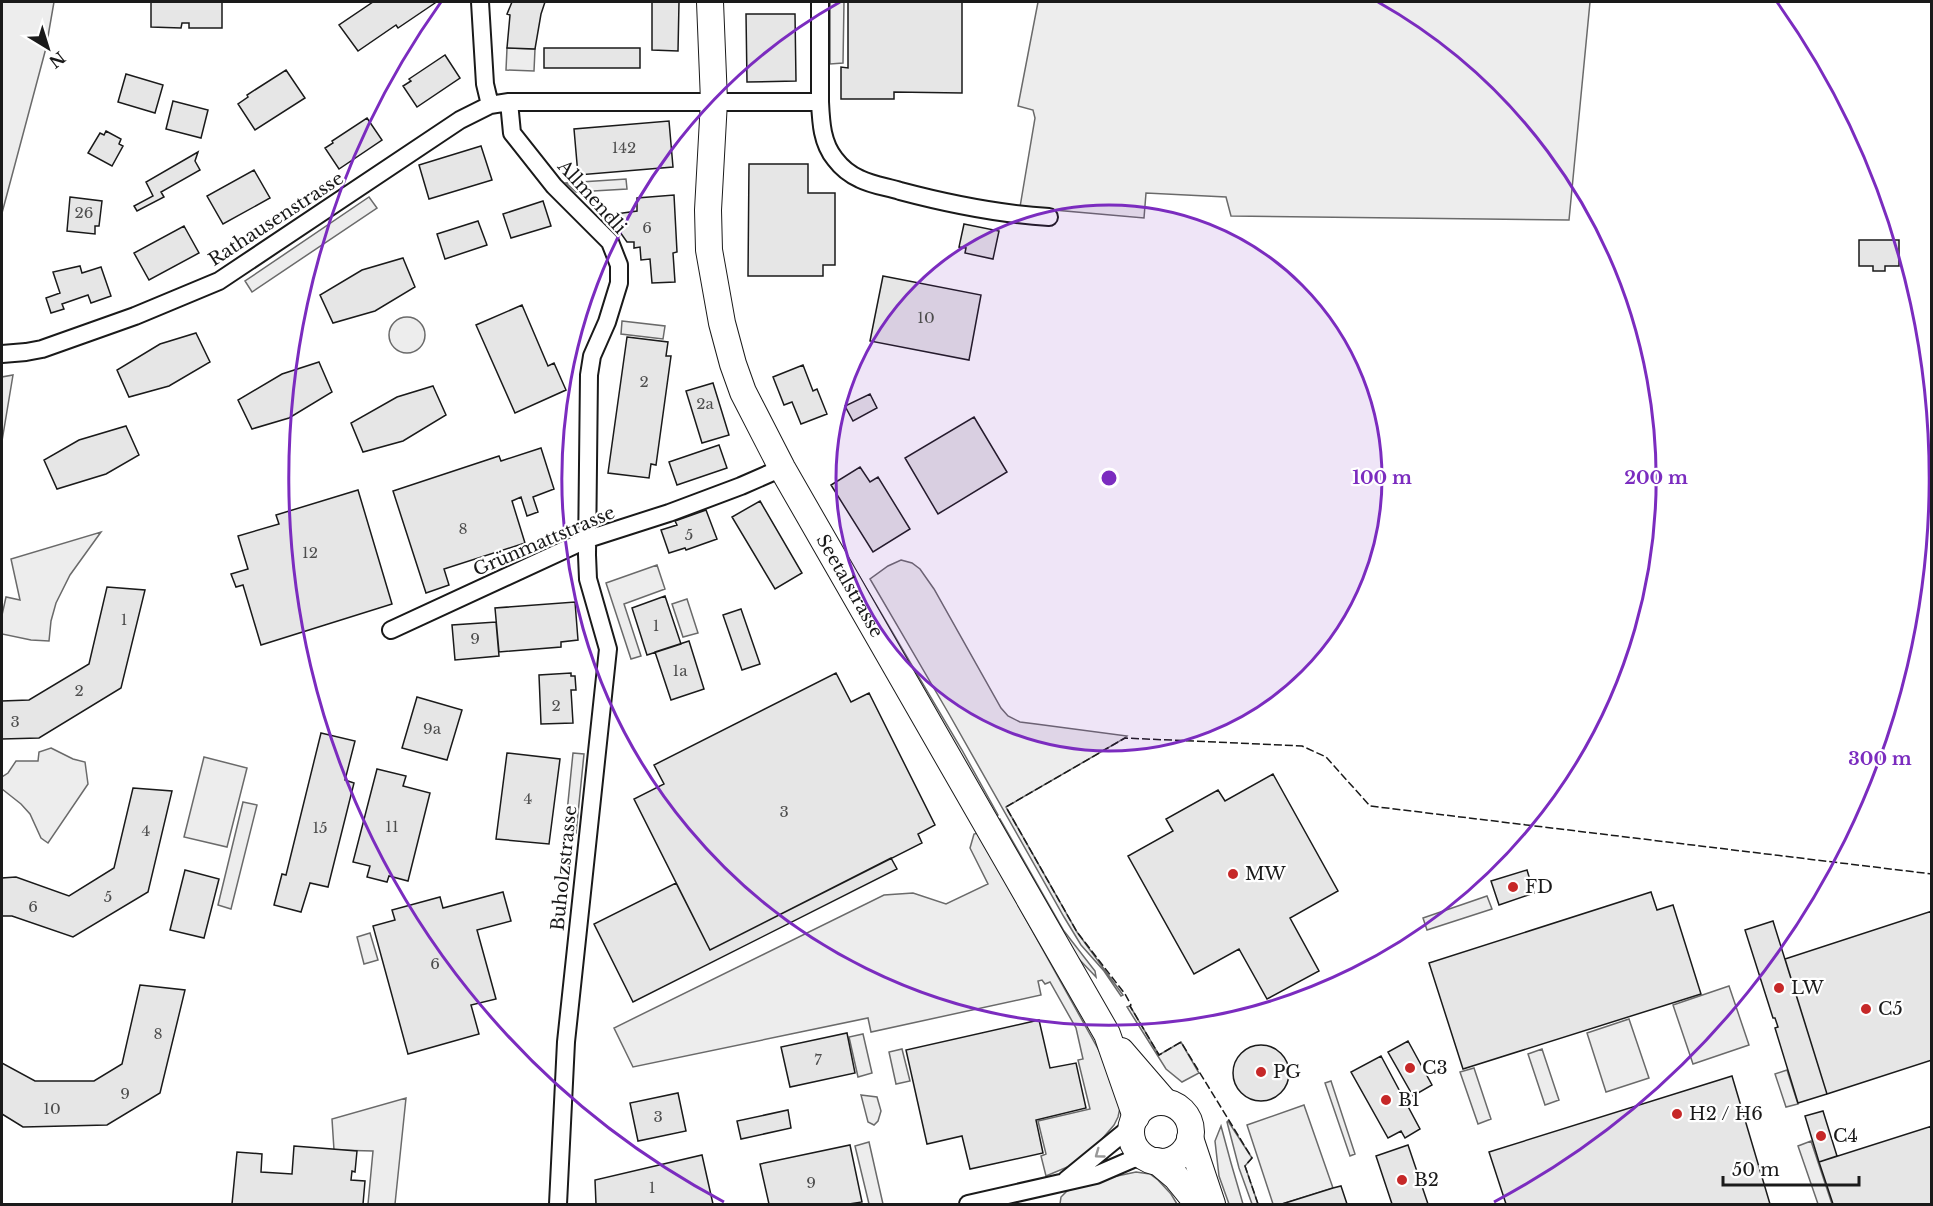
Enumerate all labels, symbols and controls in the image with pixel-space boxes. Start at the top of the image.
north arrow [18,18,78,78]
text: N [45,47,69,72]
house number: 142 [612,138,636,157]
street label: Allmendli [552,155,631,238]
street label: Rathausenstrasse [204,167,348,271]
house number: 26 [75,203,93,222]
house number: 6 [642,218,652,237]
house number: 10 [917,308,935,327]
house number: 2 [639,372,649,391]
house number: 2a [696,394,714,413]
text: 100 m [1352,467,1412,489]
text: 200 m [1624,467,1688,489]
centre of rings [1099,468,1119,488]
street label: Grünmattstrasse [470,501,618,581]
house number: 8 [458,519,468,538]
house number: 5 [685,525,693,544]
street label: Seetalstrasse [811,530,888,641]
house number: 12 [302,543,318,562]
house number: 1 [121,610,127,629]
house number: 1 [653,616,659,635]
house number: 9 [470,629,480,648]
house number: 1a [672,661,688,680]
house number: 2 [74,681,84,700]
house number: 2 [551,696,561,715]
house number: 3 [10,712,20,731]
house number: 9a [423,719,442,738]
text: 300 m [1848,748,1912,770]
house number: 4 [524,789,532,808]
house number: 3 [779,802,789,821]
street label: Buholzstrasse [546,804,582,932]
house number: 11 [385,817,399,836]
house number: 15 [312,818,328,837]
house number: 4 [142,821,150,840]
place label: MW [1245,863,1287,885]
marker: MW [1226,867,1240,881]
place label: FD [1525,876,1553,898]
marker: FD [1506,880,1520,894]
house number: 5 [104,887,112,906]
house number: 6 [28,897,38,916]
house number: 6 [430,954,440,973]
place label: LW [1791,977,1824,999]
marker: LW [1772,981,1786,995]
place label: C5 [1878,998,1903,1020]
marker: C5 [1859,1002,1873,1016]
house number: 8 [153,1024,163,1043]
house number: 7 [814,1050,822,1069]
place label: C3 [1422,1057,1448,1079]
place label: PG [1273,1061,1301,1083]
marker: C3 [1403,1061,1417,1075]
marker: PG [1254,1065,1268,1079]
house number: 9 [120,1084,130,1103]
place label: B1 [1398,1089,1420,1111]
marker: B1 [1379,1093,1393,1107]
house number: 10 [43,1099,61,1118]
place label: H2 / H6 [1689,1103,1763,1125]
house number: 3 [653,1107,663,1126]
marker: H2 / H6 [1670,1107,1684,1121]
place label: C4 [1833,1125,1858,1147]
marker: C4 [1814,1129,1828,1143]
one-way arrow [1095,1147,1106,1158]
scale bar [1723,1149,1860,1187]
text: 50 m [1732,1159,1780,1181]
place label: B2 [1414,1169,1439,1191]
house number: 9 [806,1173,816,1192]
marker: B2 [1395,1173,1409,1187]
house number: 1 [649,1178,655,1197]

